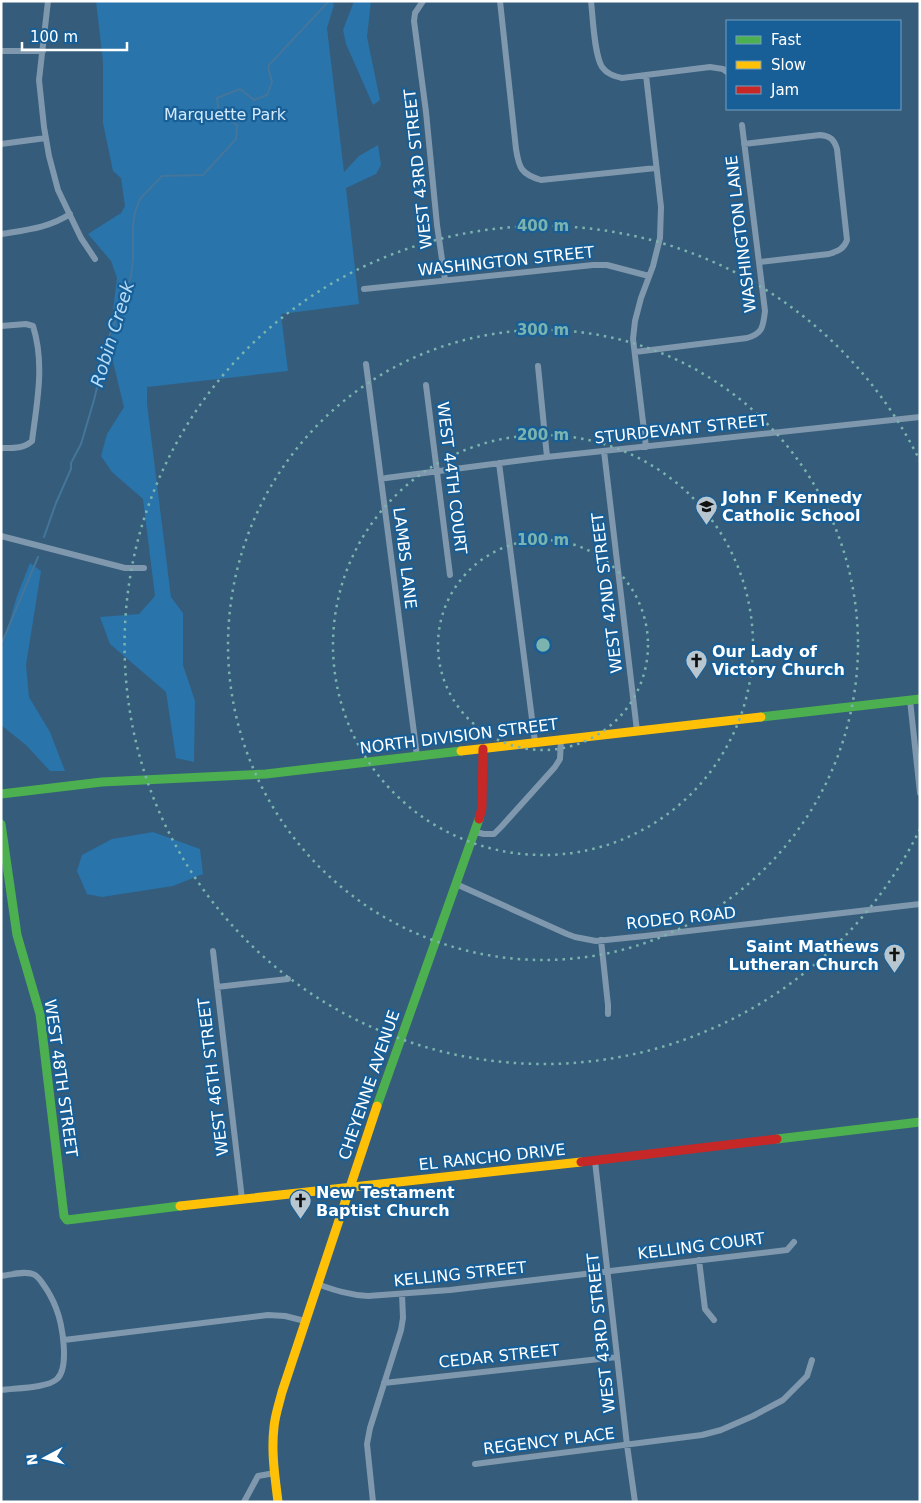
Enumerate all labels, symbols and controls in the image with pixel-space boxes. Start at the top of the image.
scale bar [22,20,128,52]
legend [726,20,901,110]
text: 100 m [30,28,78,46]
text: Fast [771,31,801,49]
text: Slow [771,56,806,74]
text: Jam [770,81,799,99]
street label: WEST 43RD STREET [400,88,436,250]
park label: Marquette Park [164,105,287,124]
street label: WASHINGTON LANE [722,154,760,314]
text: 400 m [517,217,569,235]
street label: WASHINGTON STREET [417,242,595,280]
water label: Robin Creek [86,277,139,389]
text: 300 m [517,321,569,339]
street label: WEST 44TH COURT [433,401,471,556]
street label: STURDEVANT STREET [594,410,769,448]
text: 200 m [517,426,569,444]
place label: John F Kennedy Catholic School [721,488,863,525]
school or university icon: John F Kennedy Catholic School [694,494,718,525]
street label: LAMBS LANE [389,506,421,610]
street label: WEST 42ND STREET [588,511,626,674]
text: 100 m [517,531,569,549]
centre of rings [534,636,552,654]
place label: Our Lady of Victory Church [712,642,845,679]
church icon: Our Lady of Victory Church [684,648,708,679]
street label: NORTH DIVISION STREET [359,714,559,758]
street label: RODEO ROAD [625,903,737,933]
place label: Saint Mathews Lutheran Church [729,937,879,974]
church icon: Saint Mathews Lutheran Church [883,943,907,974]
street label: WEST 46TH STREET [194,997,232,1157]
street label: WEST 48TH STREET [41,998,82,1158]
street label: CHEYENNE AVENUE [334,1008,404,1162]
street label: EL RANCHO DRIVE [418,1140,566,1174]
place label: New Testament Baptist Church [316,1183,455,1220]
church icon: New Testament Baptist Church [288,1189,312,1220]
street label: KELLING COURT [636,1229,766,1263]
street label: WEST 43RD STREET [583,1252,619,1414]
street label: KELLING STREET [393,1258,528,1290]
street label: CEDAR STREET [438,1340,561,1372]
street label: REGENCY PLACE [482,1424,616,1458]
north arrow [20,1433,70,1483]
text: N [23,1453,41,1466]

